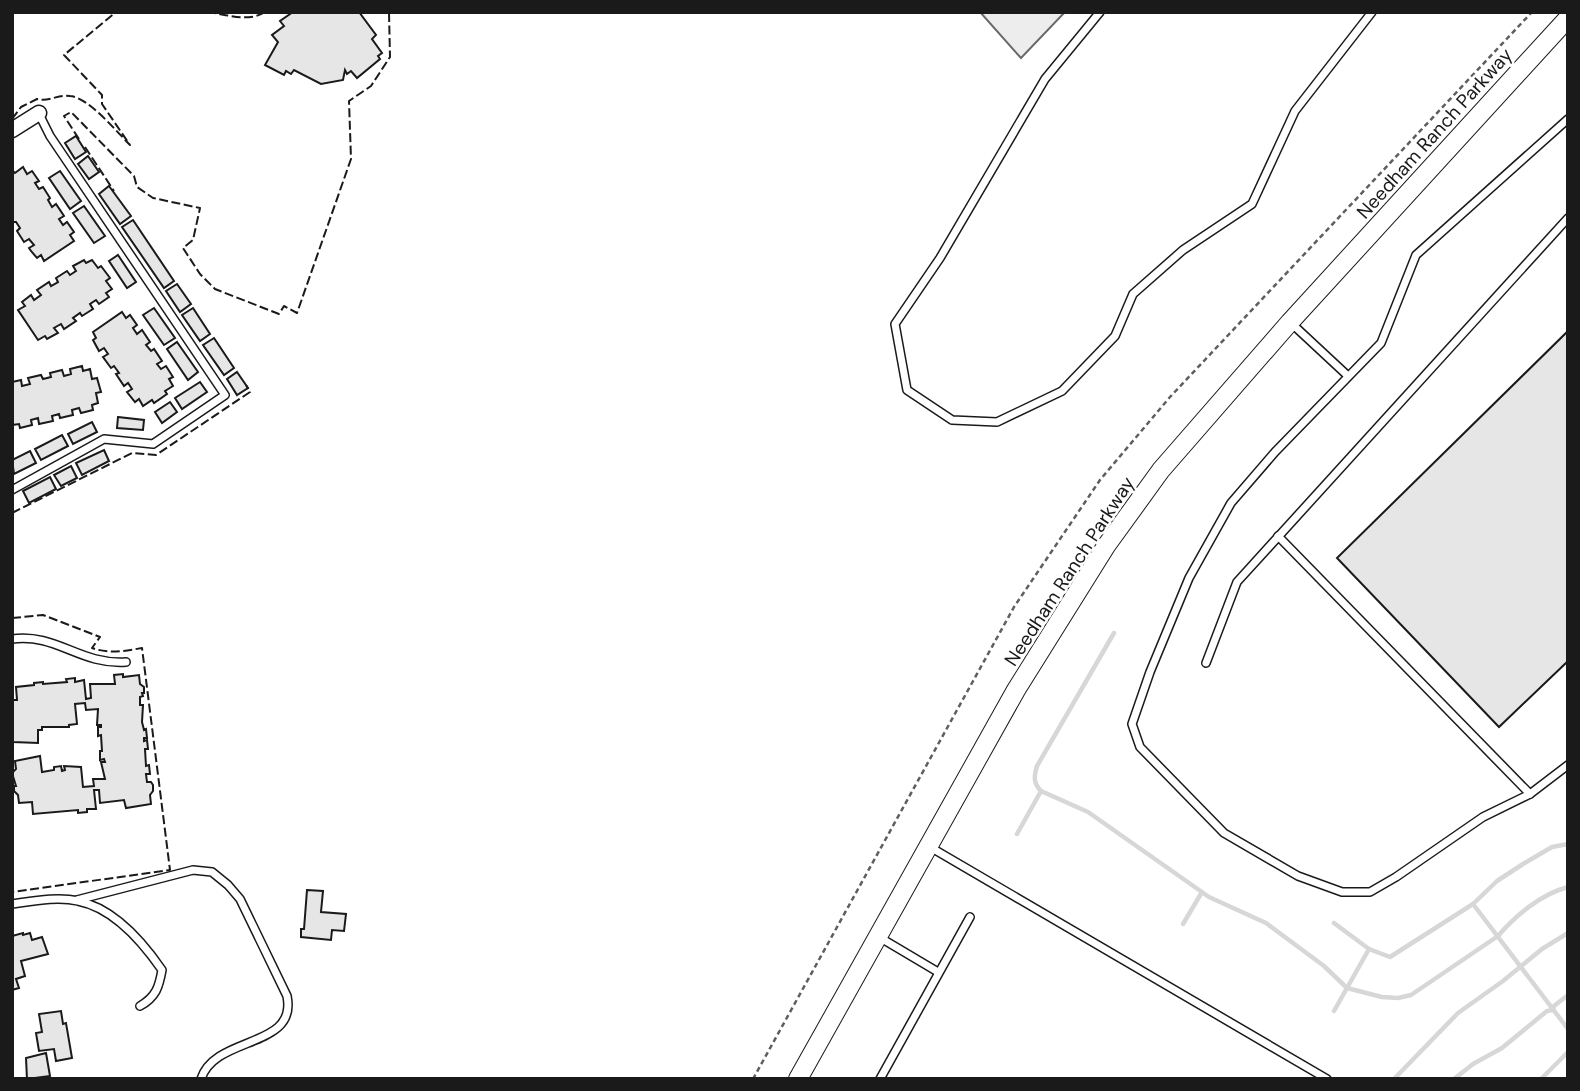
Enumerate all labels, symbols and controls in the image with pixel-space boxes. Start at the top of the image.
street label: Needham Ranch Parkway [1351,42,1518,224]
street label: Needham Ranch Parkway [999,471,1140,671]

